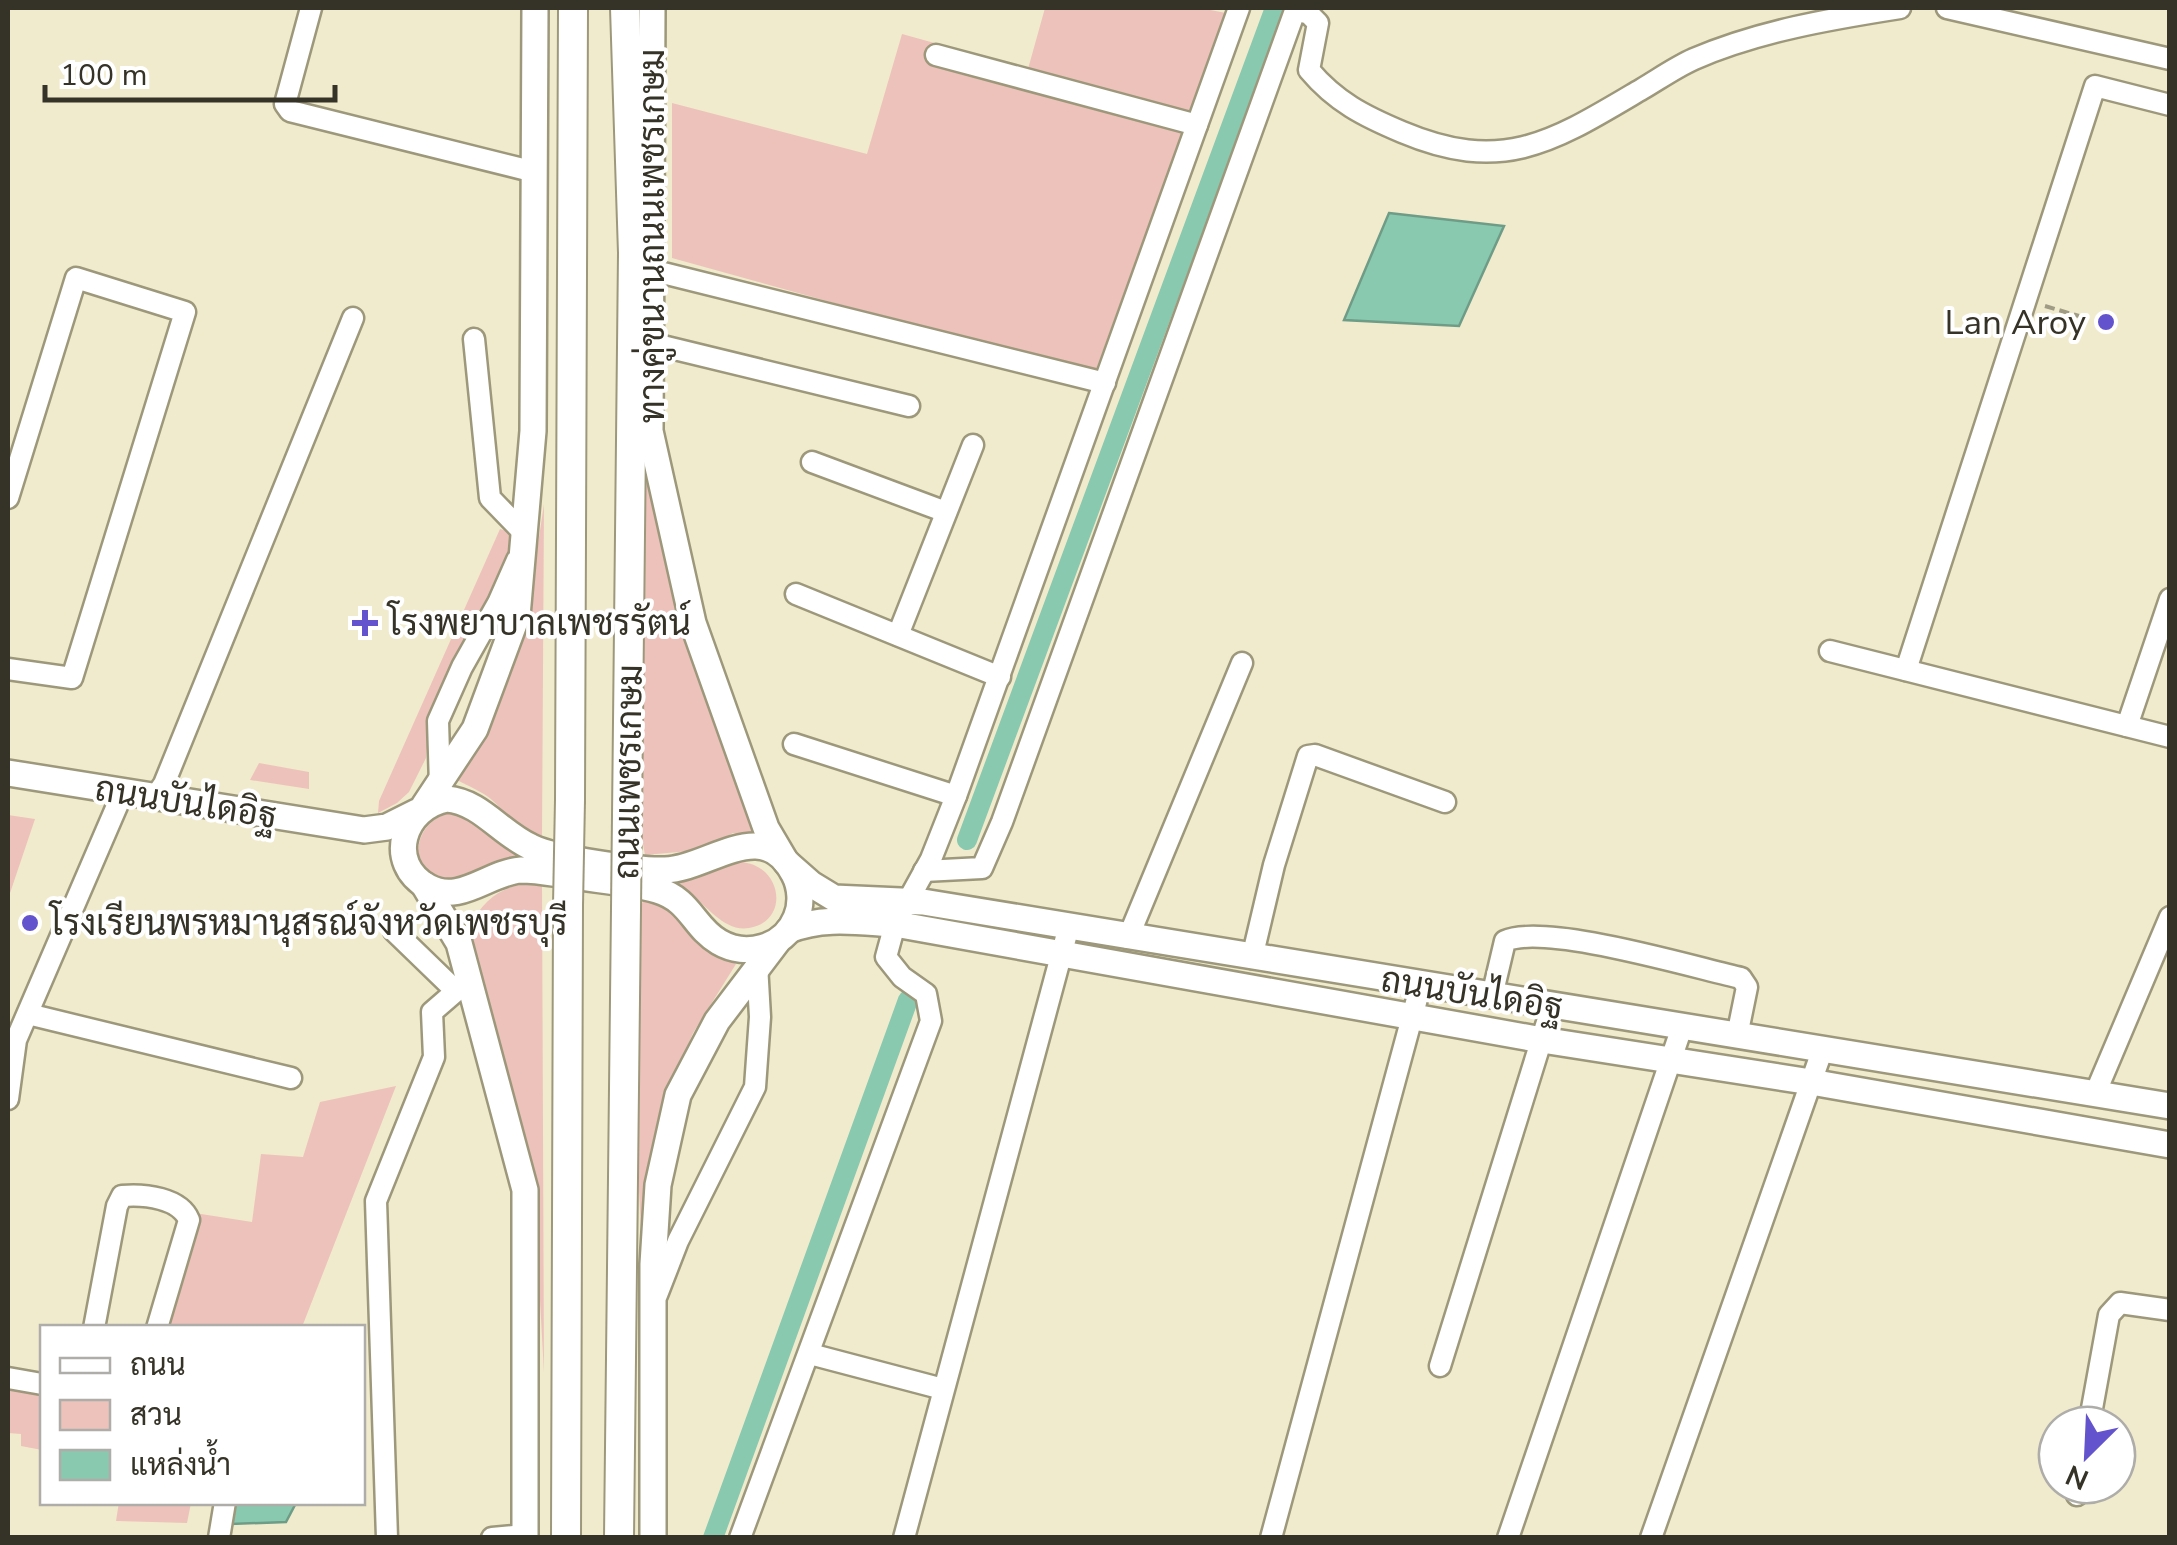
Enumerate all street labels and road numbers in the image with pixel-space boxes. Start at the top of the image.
street label: ทางคู่ขนานถนนเพชรเกษม [629,49,676,423]
street label: ถนนเพชรเกษม [603,664,654,880]
street label: ถนนบันไดอิฐ [92,765,280,840]
street label: ถนนบันไดอิฐ [1378,956,1566,1031]

